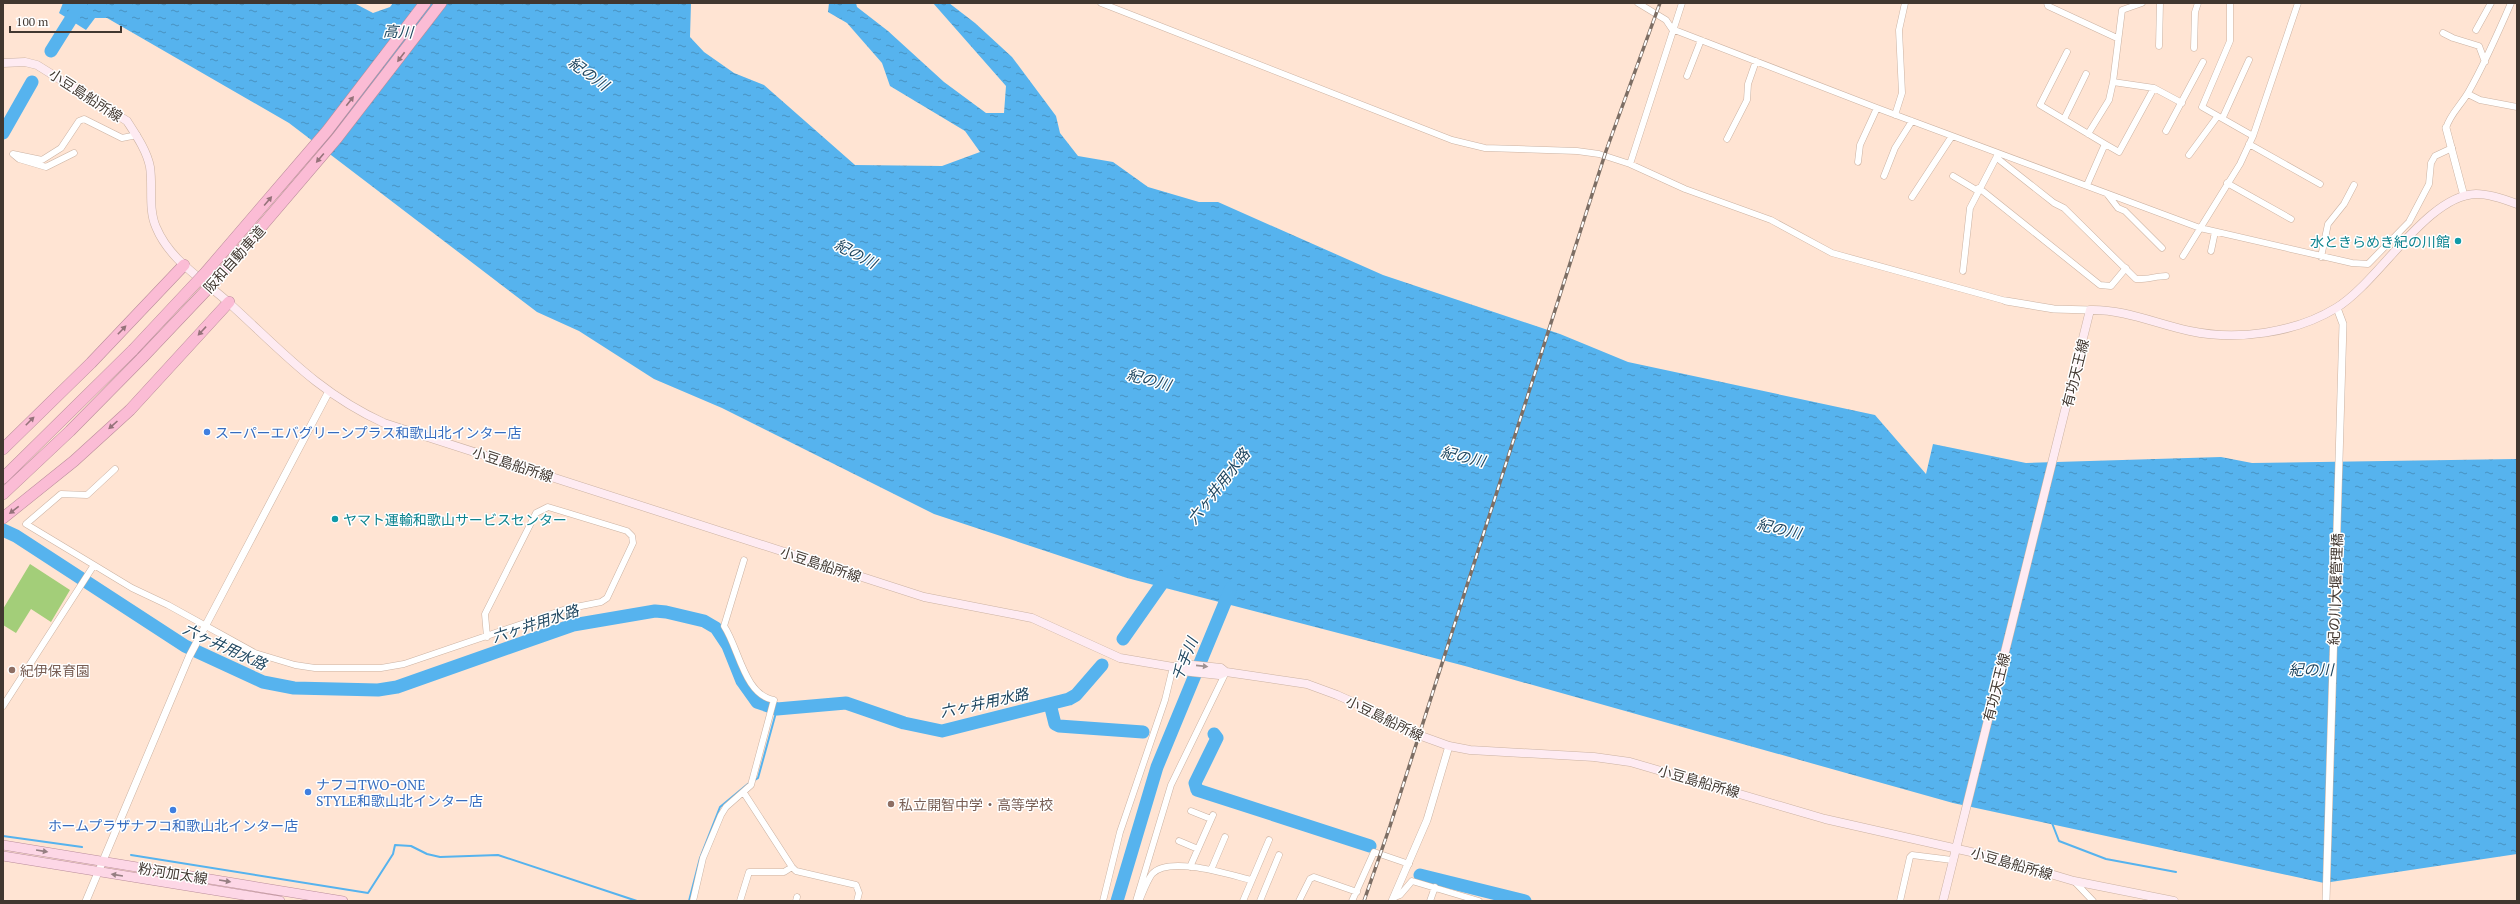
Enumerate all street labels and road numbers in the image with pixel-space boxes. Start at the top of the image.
street label: 小豆島船所線 [46,64,126,126]
street label: 阪和自動車道 [199,221,269,297]
street label: 有功天王線 [2057,337,2093,409]
street label: 小豆島船所線 [470,442,556,486]
street label: 紀の川大堰管理橋 [2324,533,2346,645]
street label: 小豆島船所線 [778,542,864,586]
street label: 有功天王線 [1978,651,2014,723]
street label: 小豆島船所線 [1343,691,1427,745]
street label: 小豆島船所線 [1656,760,1742,802]
street label: 小豆島船所線 [1969,842,2055,884]
street label: 粉河加太線 [137,858,209,888]

